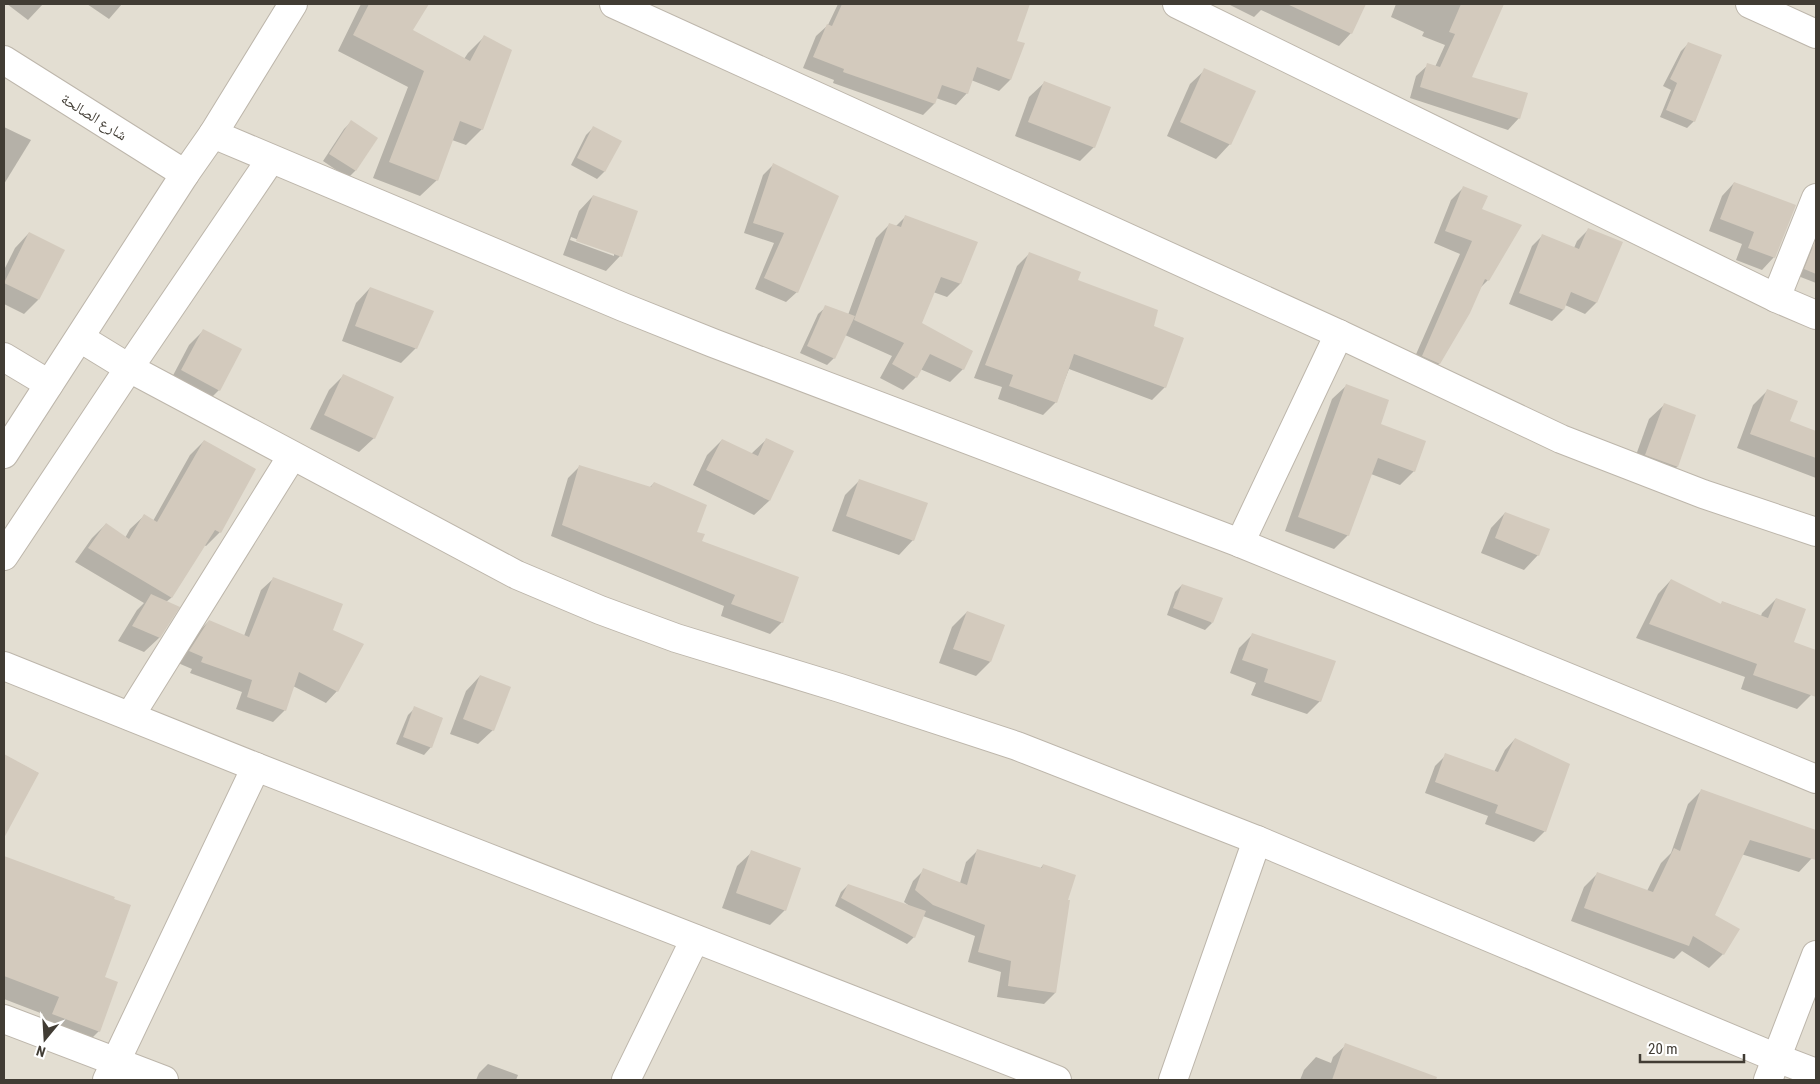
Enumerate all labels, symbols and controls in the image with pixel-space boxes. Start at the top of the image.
street label: شارع الصالحة [57,90,130,145]
north arrow [20,1014,70,1064]
scale bar [1640,1032,1744,1064]
text: 20 m [1648,1040,1678,1058]
text: N [34,1042,48,1060]

